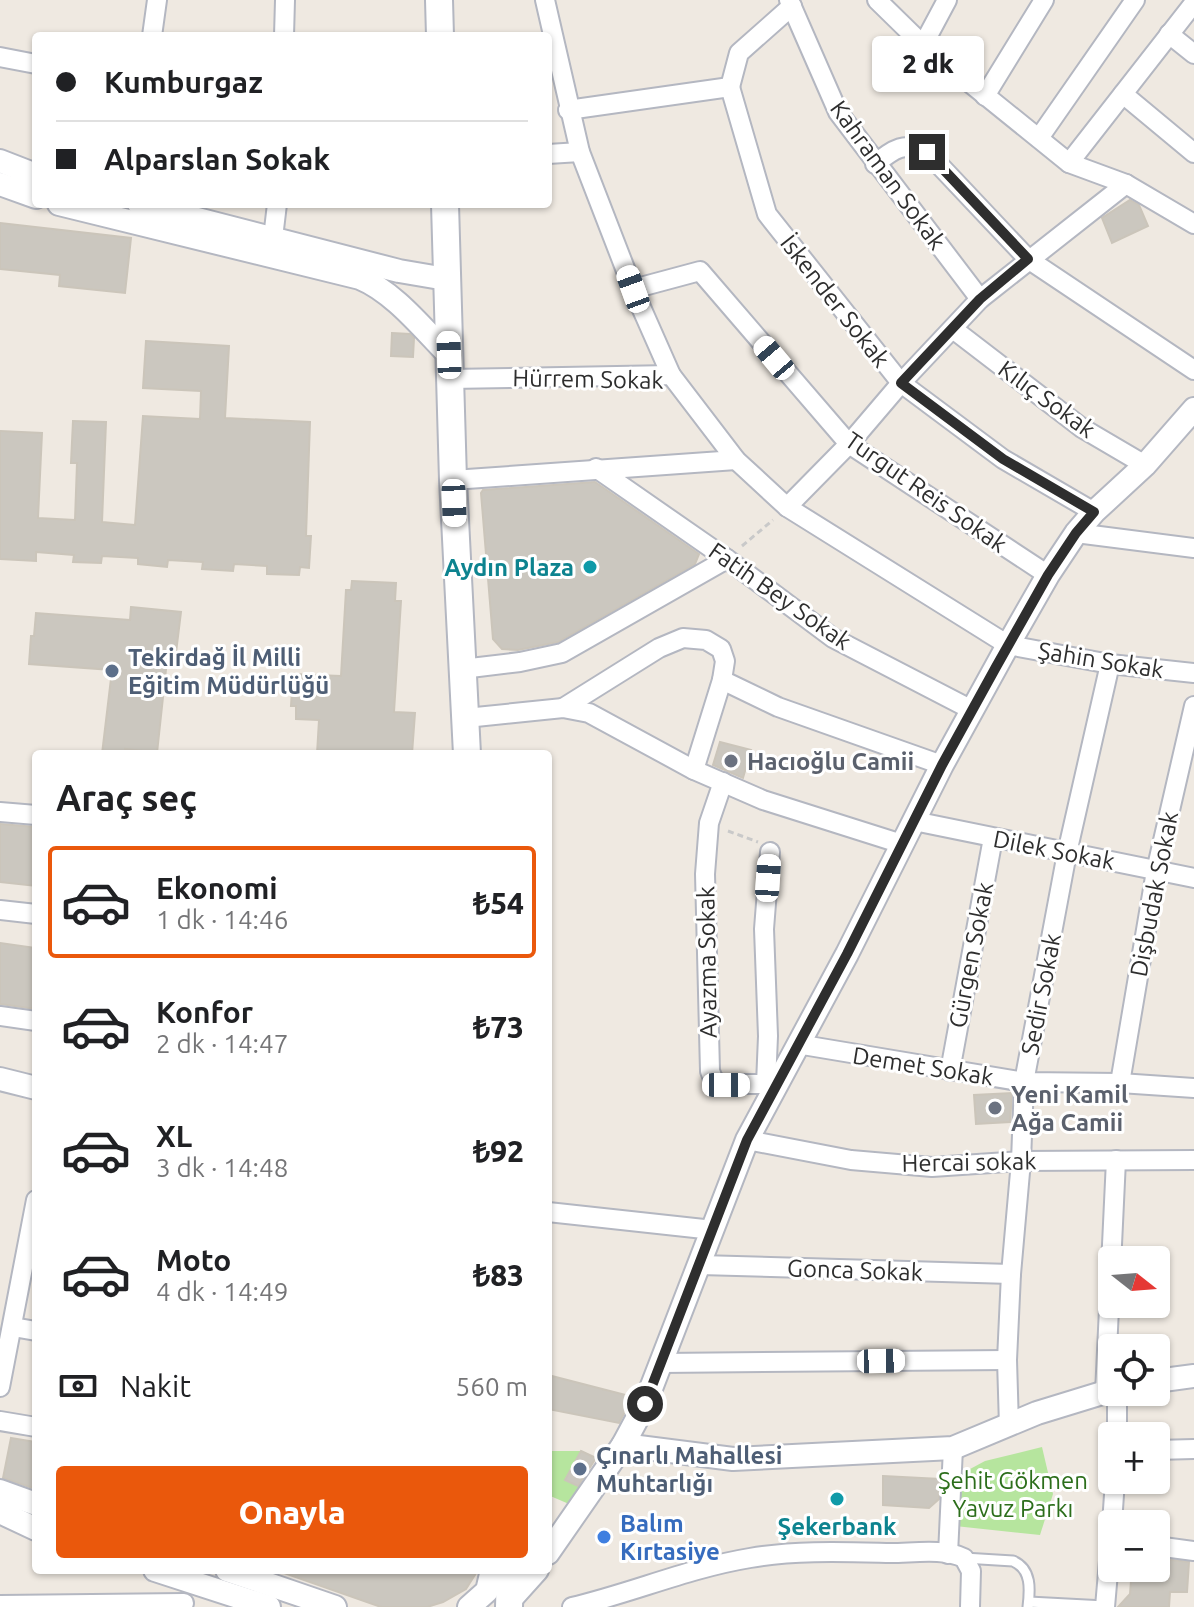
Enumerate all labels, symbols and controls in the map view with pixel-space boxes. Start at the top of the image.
callout: 2 dk [871,36,983,92]
text: 2 dk [902,49,954,78]
text: Kumburgaz [104,65,263,99]
street label: Kahraman Sokak [825,95,951,255]
route end [909,134,945,170]
text: Alparslan Sokak [104,142,330,176]
street label: İskender Sokak [775,230,895,372]
car [614,262,652,316]
car [436,331,462,379]
car [749,332,799,384]
street label: Kılıç Sokak [993,355,1101,443]
street label: Hürrem Sokak [512,364,664,394]
street label: Turgut Reis Sokak [840,426,1012,558]
car [441,479,467,527]
street label: Fatih Bey Sokak [704,537,856,655]
place label: Aydın Plaza [444,554,574,581]
marker: Aydın Plaza [581,558,599,576]
street label: Şahin Sokak [1036,637,1166,683]
place label: Tekirdağ İl Milli Eğitim Müdürlüğü [128,644,329,699]
marker: Tekirdağ İl Milli Eğitim Müdürlüğü [103,662,121,680]
place label: Hacıoğlu Camii [747,748,914,775]
marker: Hacıoğlu Camii [722,752,740,770]
text: Araç seç [56,777,197,818]
street label: Dişbudak Sokak [1125,809,1183,979]
street label: Dilek Sokak [991,825,1117,875]
car [754,853,782,903]
icon: car [60,866,132,938]
text: Ekonomi [156,871,278,905]
street label: Gürgen Sokak [944,880,998,1030]
text: ₺54 [473,886,524,920]
street label: Ayazma Sokak [692,886,722,1038]
text: 1 dk · 14:46 [156,905,288,934]
street label: Sedir Sokak [1016,931,1066,1057]
icon: car [60,990,132,1062]
text: Konfor [156,995,253,1029]
text: ₺73 [473,1010,524,1044]
text: 2 dk · 14:47 [156,1029,288,1058]
street label: Demet Sokak [851,1042,995,1090]
car [702,1073,750,1097]
place label: Yeni Kamil Ağa Camii [1011,1081,1128,1136]
marker: Yeni Kamil Ağa Camii [986,1099,1004,1117]
icon: car [60,1114,132,1186]
text: XL [156,1119,192,1153]
text: ₺92 [473,1134,524,1168]
street label: Hercai sokak [901,1147,1037,1177]
text: 3 dk · 14:48 [156,1153,288,1182]
icon: car [60,1238,132,1310]
text: Moto [156,1243,231,1277]
north arrow [1098,1246,1170,1318]
map controls [1098,1246,1170,1582]
street label: Gonca Sokak [787,1254,923,1286]
text: ₺83 [473,1258,524,1292]
text: 4 dk · 14:49 [156,1277,288,1306]
button: locate [1098,1334,1170,1406]
car [857,1349,905,1373]
icon: cash [56,1364,100,1408]
text: Nakit [120,1369,191,1403]
text: 560 m [456,1372,528,1401]
route start [627,1386,663,1422]
button: + [1098,1422,1170,1494]
place label: Çınarlı Mahallesi Muhtarlığı [596,1442,782,1497]
marker: Çınarlı Mahallesi Muhtarlığı [571,1460,589,1478]
button: Onayla [56,1466,528,1558]
park label: Şehit Gökmen Yavuz Parkı [938,1467,1088,1522]
marker: Şekerbank [828,1490,846,1508]
place label: Balım Kırtasiye [620,1510,720,1565]
button: − [1098,1510,1170,1582]
place label: Şekerbank [778,1513,897,1540]
marker: Balım Kırtasiye [595,1528,613,1546]

